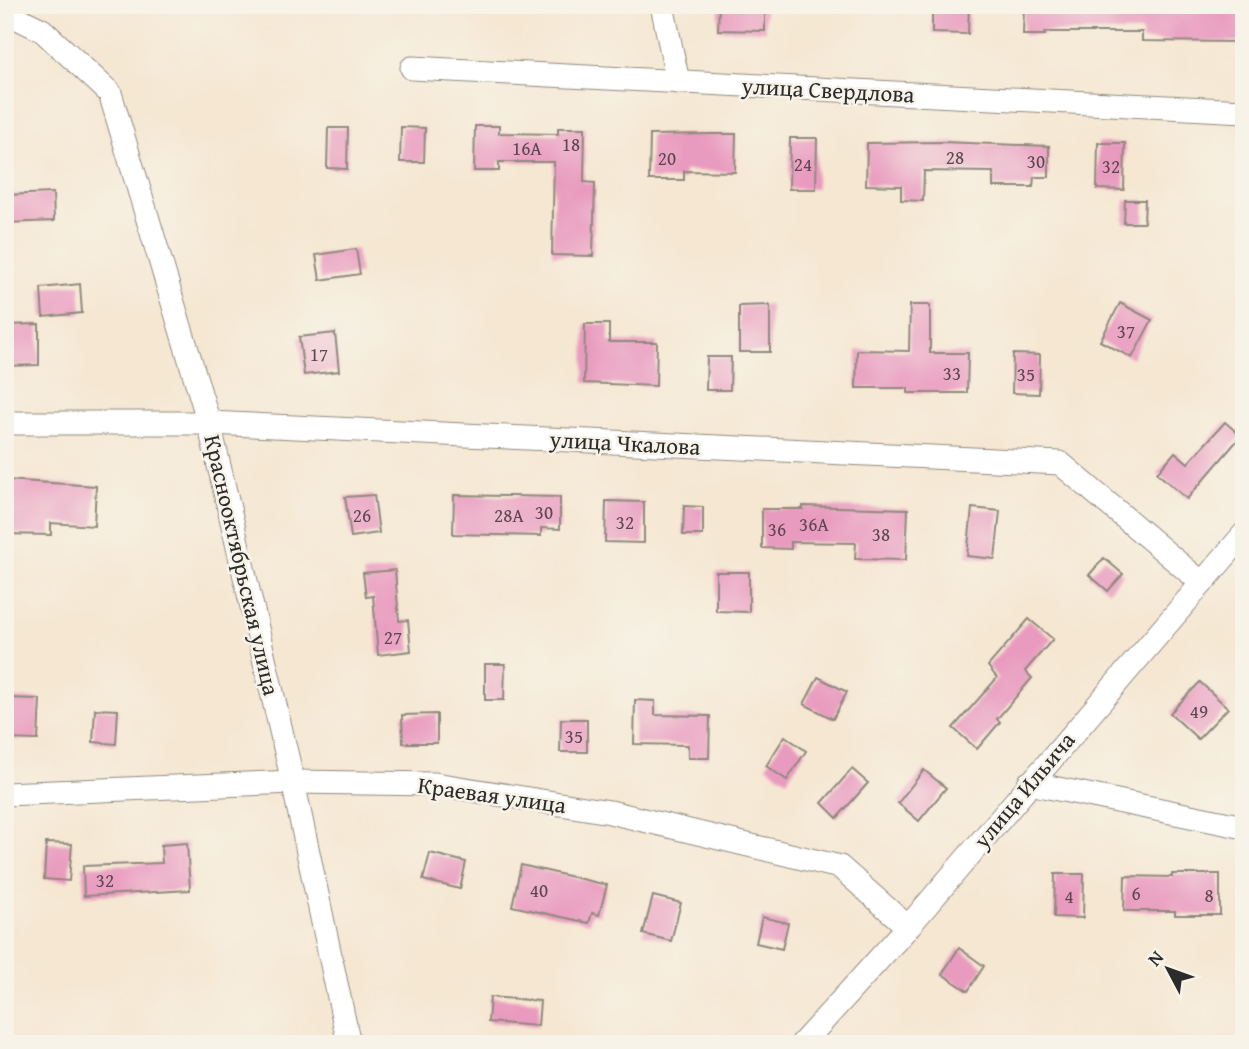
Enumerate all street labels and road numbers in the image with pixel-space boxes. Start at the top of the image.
street label: улица Свердлова [740,68,915,111]
street label: улица Чкалова [548,422,701,463]
street label: Краснооктябрьская улица [196,431,289,698]
street label: улица Ильича [964,724,1082,856]
street label: Краевая улица [416,768,568,821]

